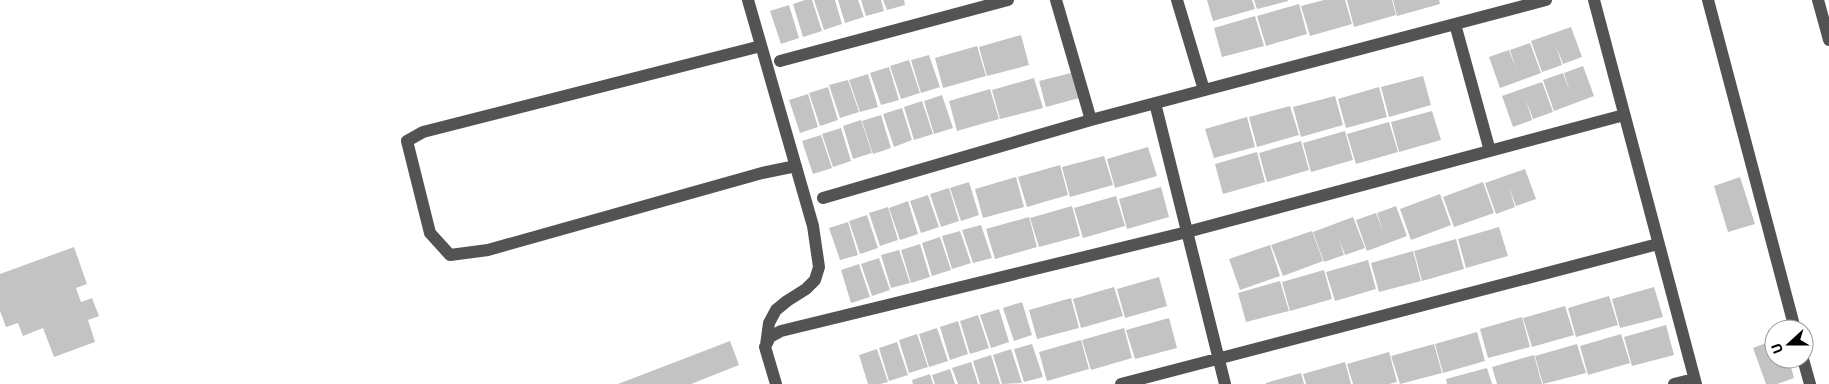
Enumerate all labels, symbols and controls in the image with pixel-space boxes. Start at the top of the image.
north arrow [1764,319,1814,369]
text: U [1767,341,1786,356]

